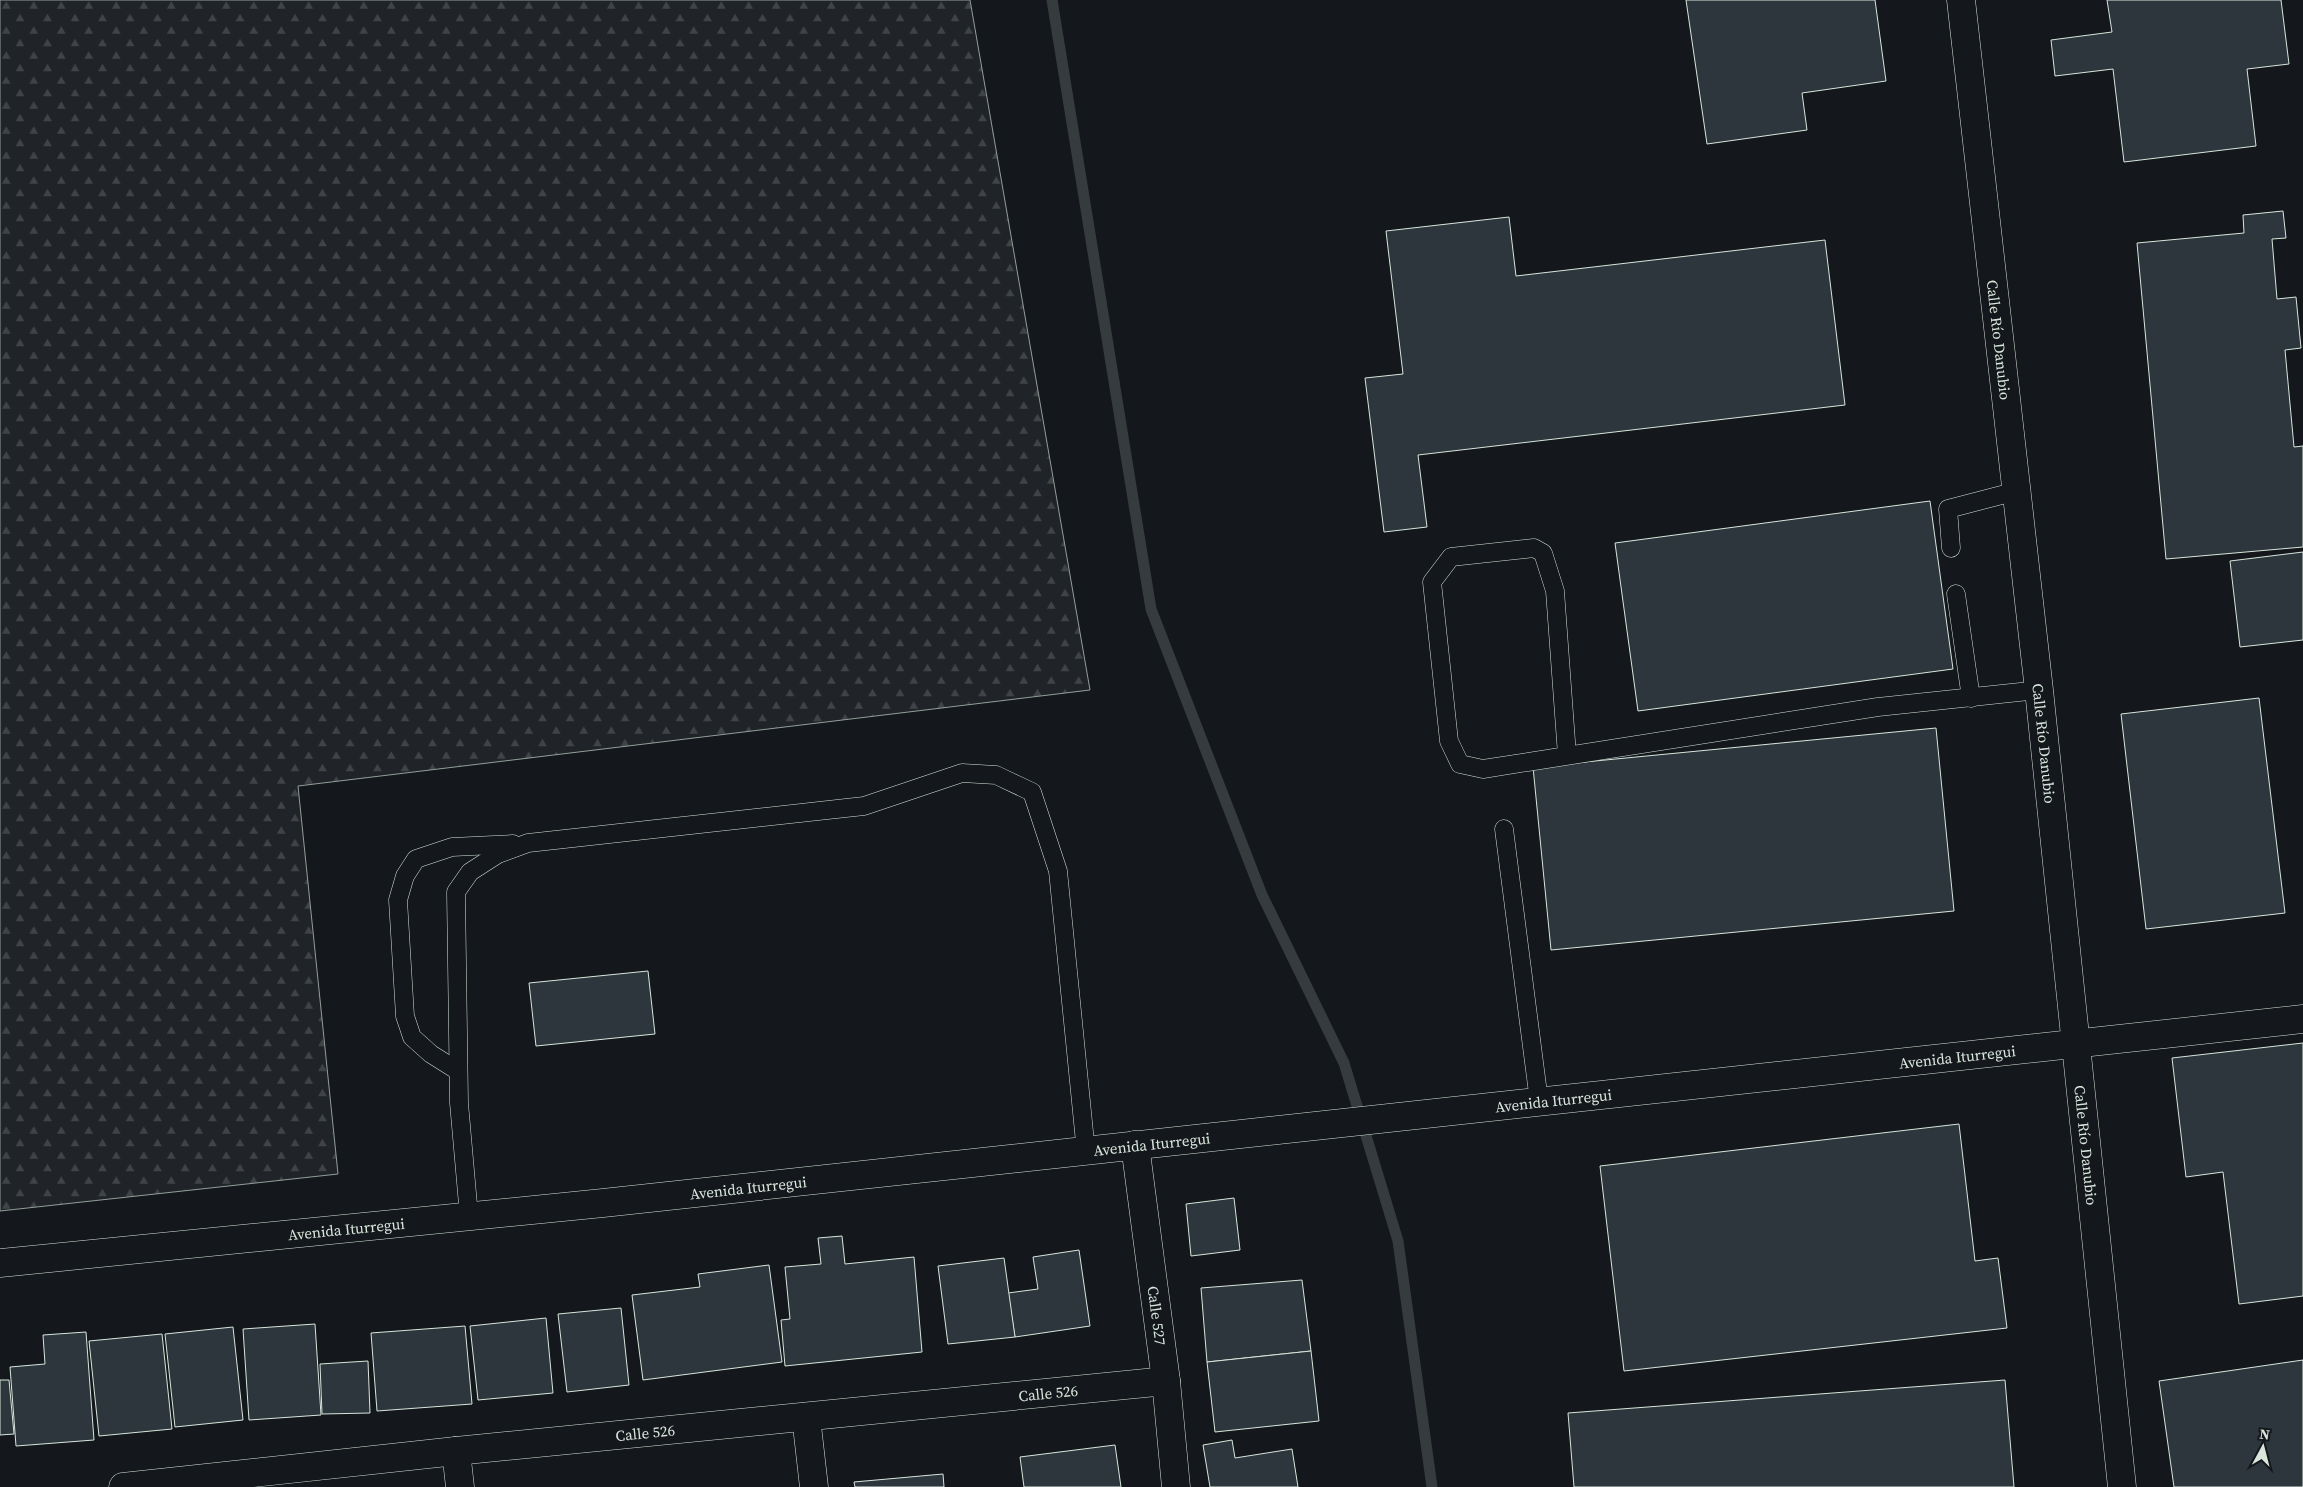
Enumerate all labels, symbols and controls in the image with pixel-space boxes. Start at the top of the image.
street label: Calle Río Danubio [1982,279,2017,401]
street label: Calle Río Danubio [2028,682,2061,804]
street label: Avenida Iturregui [1898,1040,2017,1073]
street label: Avenida Iturregui [1494,1083,1613,1117]
street label: Calle Río Danubio [2070,1084,2103,1206]
street label: Avenida Iturregui [1092,1127,1211,1160]
street label: Avenida Iturregui [689,1171,808,1204]
street label: Avenida Iturregui [287,1212,406,1245]
street label: Calle 527 [1143,1285,1172,1347]
street label: Calle 526 [1017,1379,1079,1406]
street label: Calle 526 [614,1419,676,1446]
north arrow [2238,1422,2288,1472]
text: N [2258,1424,2271,1445]

